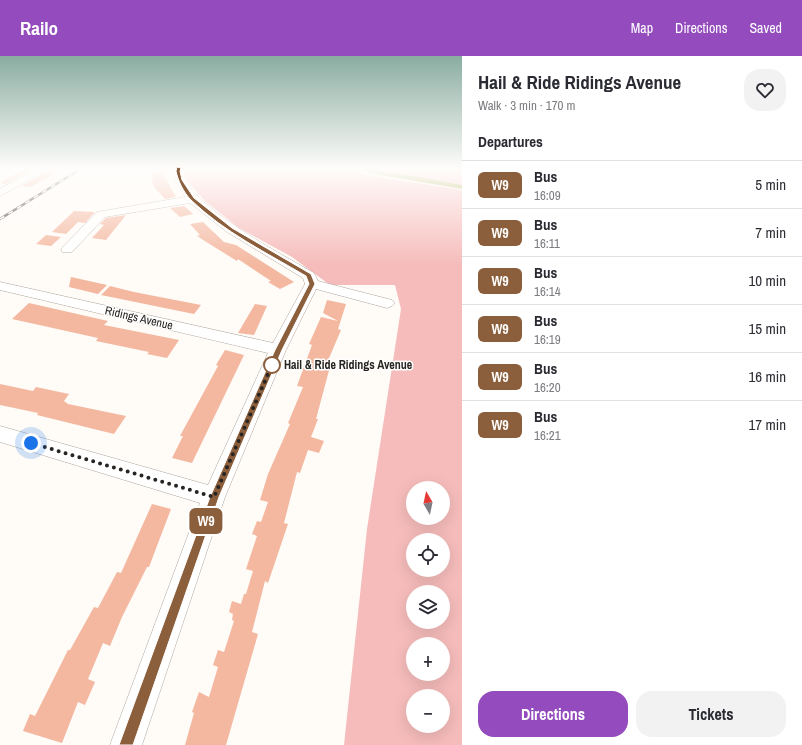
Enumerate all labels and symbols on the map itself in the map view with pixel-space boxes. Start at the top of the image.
street label: Ridings Avenue [103,302,175,334]
marker: Hail & Ride Ridings Avenue [263,356,281,374]
place label: Hail & Ride Ridings Avenue [284,357,413,373]
your location [21,433,41,453]
north arrow [406,481,450,525]
line badge: W9 [188,508,224,534]

